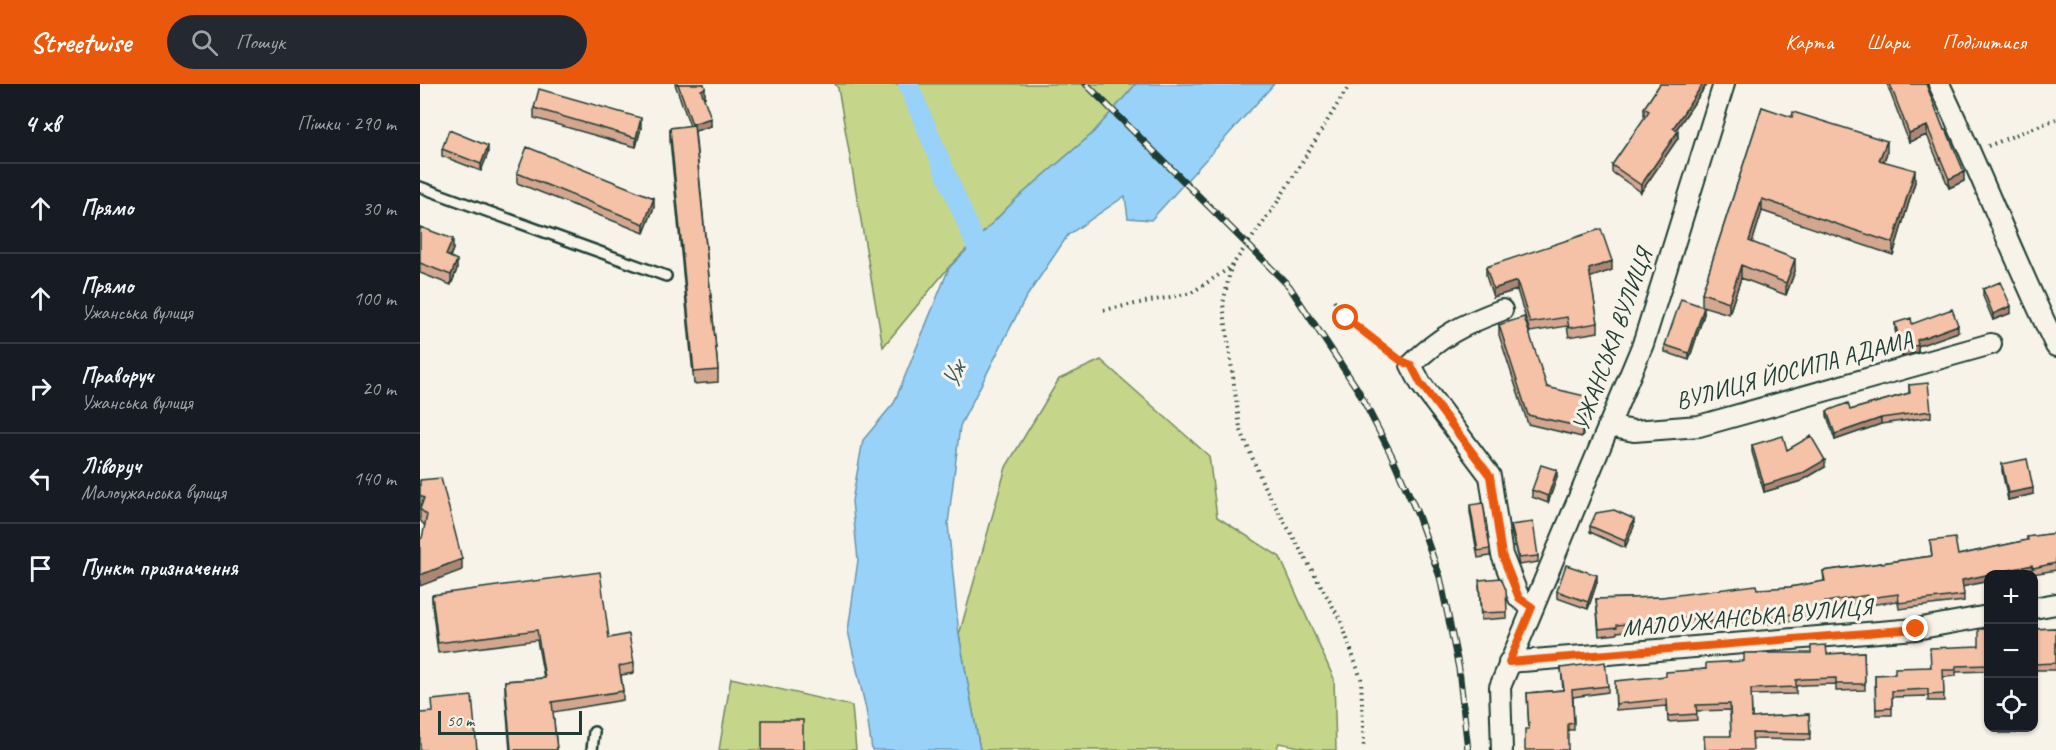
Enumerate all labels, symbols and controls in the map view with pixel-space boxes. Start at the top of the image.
search box [167,15,587,69]
text: Streetwise [30,25,131,60]
icon: search [188,26,221,59]
text: Пошук [236,28,285,56]
text: Карта [1785,29,1833,55]
text: Шари [1866,29,1910,55]
text: Поділитися [1943,29,2026,55]
text: 4 хв [24,107,59,140]
text: Пішки · 290 m [297,111,396,136]
icon: ahead [24,192,57,225]
text: Прямо [81,194,133,222]
text: 30 m [362,196,396,221]
street label: УЖАНСЬКА ВУЛИЦЯ [1565,242,1660,435]
text: Прямо [81,272,133,300]
icon: ahead [24,282,57,315]
text: 100 m [353,286,396,311]
text: Ужанська вулиця [81,300,193,325]
route start [1332,304,1358,330]
street label: ВУЛИЦЯ ЙОСИПА АДАМА [1672,324,1917,416]
water label: Уж [933,352,975,393]
text: Праворуч [81,362,153,390]
icon: right [24,372,57,405]
text: 20 m [362,376,396,401]
text: Ужанська вулиця [81,390,193,415]
text: Ліворуч [81,452,141,480]
icon: left [24,462,57,495]
text: 140 m [353,466,396,491]
text: Малоужанська вулиця [81,480,226,505]
icon: arrive [24,552,57,585]
text: Пункт призначення [81,554,238,582]
map controls [1984,570,2038,732]
button: + [1984,570,2038,624]
street label: МАЛОУЖАНСЬКА ВУЛИЦЯ [1621,591,1877,643]
route end [1902,615,1928,641]
button: − [1984,624,2038,678]
button: locate [1984,678,2038,732]
scale bar [438,708,582,736]
text: 50 m [447,711,474,731]

